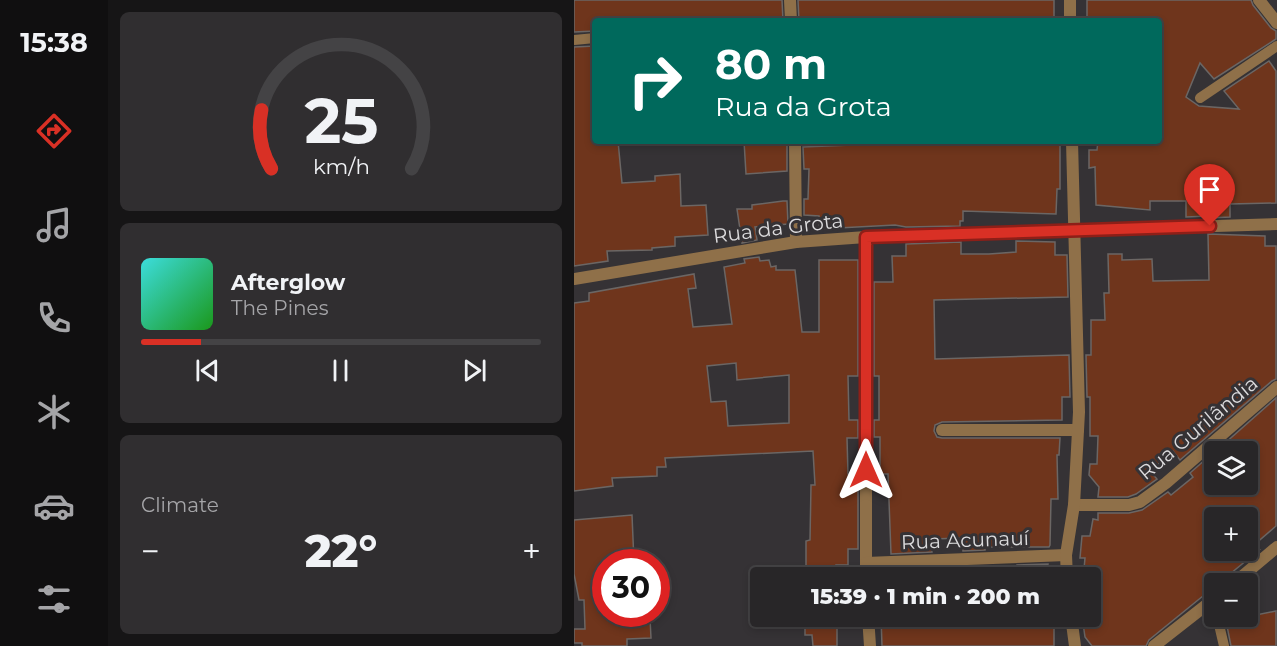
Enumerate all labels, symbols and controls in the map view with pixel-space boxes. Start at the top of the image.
text: 15:38 [20,26,88,59]
text: 80 m [715,38,827,90]
icon: right [616,42,694,120]
text: 25 [304,83,378,159]
text: Rua da Grota [715,90,892,123]
icon: directions [33,110,75,152]
text: km/h [312,153,370,179]
pin [1184,164,1235,226]
icon: arrive [1193,173,1226,206]
icon: music [33,204,75,246]
street label: Rua da Grota [712,208,844,248]
text: Afterglow [231,269,345,296]
text: The Pines [231,296,328,320]
icon: phone [33,297,75,339]
icon: previous [191,354,224,387]
icon: pause [324,354,357,387]
icon: next [458,354,491,387]
street label: Rua Gurilândia [1133,371,1263,485]
icon: climate [33,391,75,433]
position arrow [834,438,898,502]
map controls [1204,441,1258,627]
button: layers [1204,441,1258,495]
icon: car [33,485,75,527]
text: Climate [141,493,219,517]
button: + [1204,507,1258,561]
text: 22° [305,523,377,578]
street label: Rua Acunauí [901,526,1031,554]
text: − [141,531,160,571]
text: + [522,531,541,571]
speed limit sign: 30 [592,549,670,627]
button: − [1204,573,1258,627]
icon: filters [33,578,75,620]
text: 15:39 · 1 min · 200 m [811,583,1040,610]

